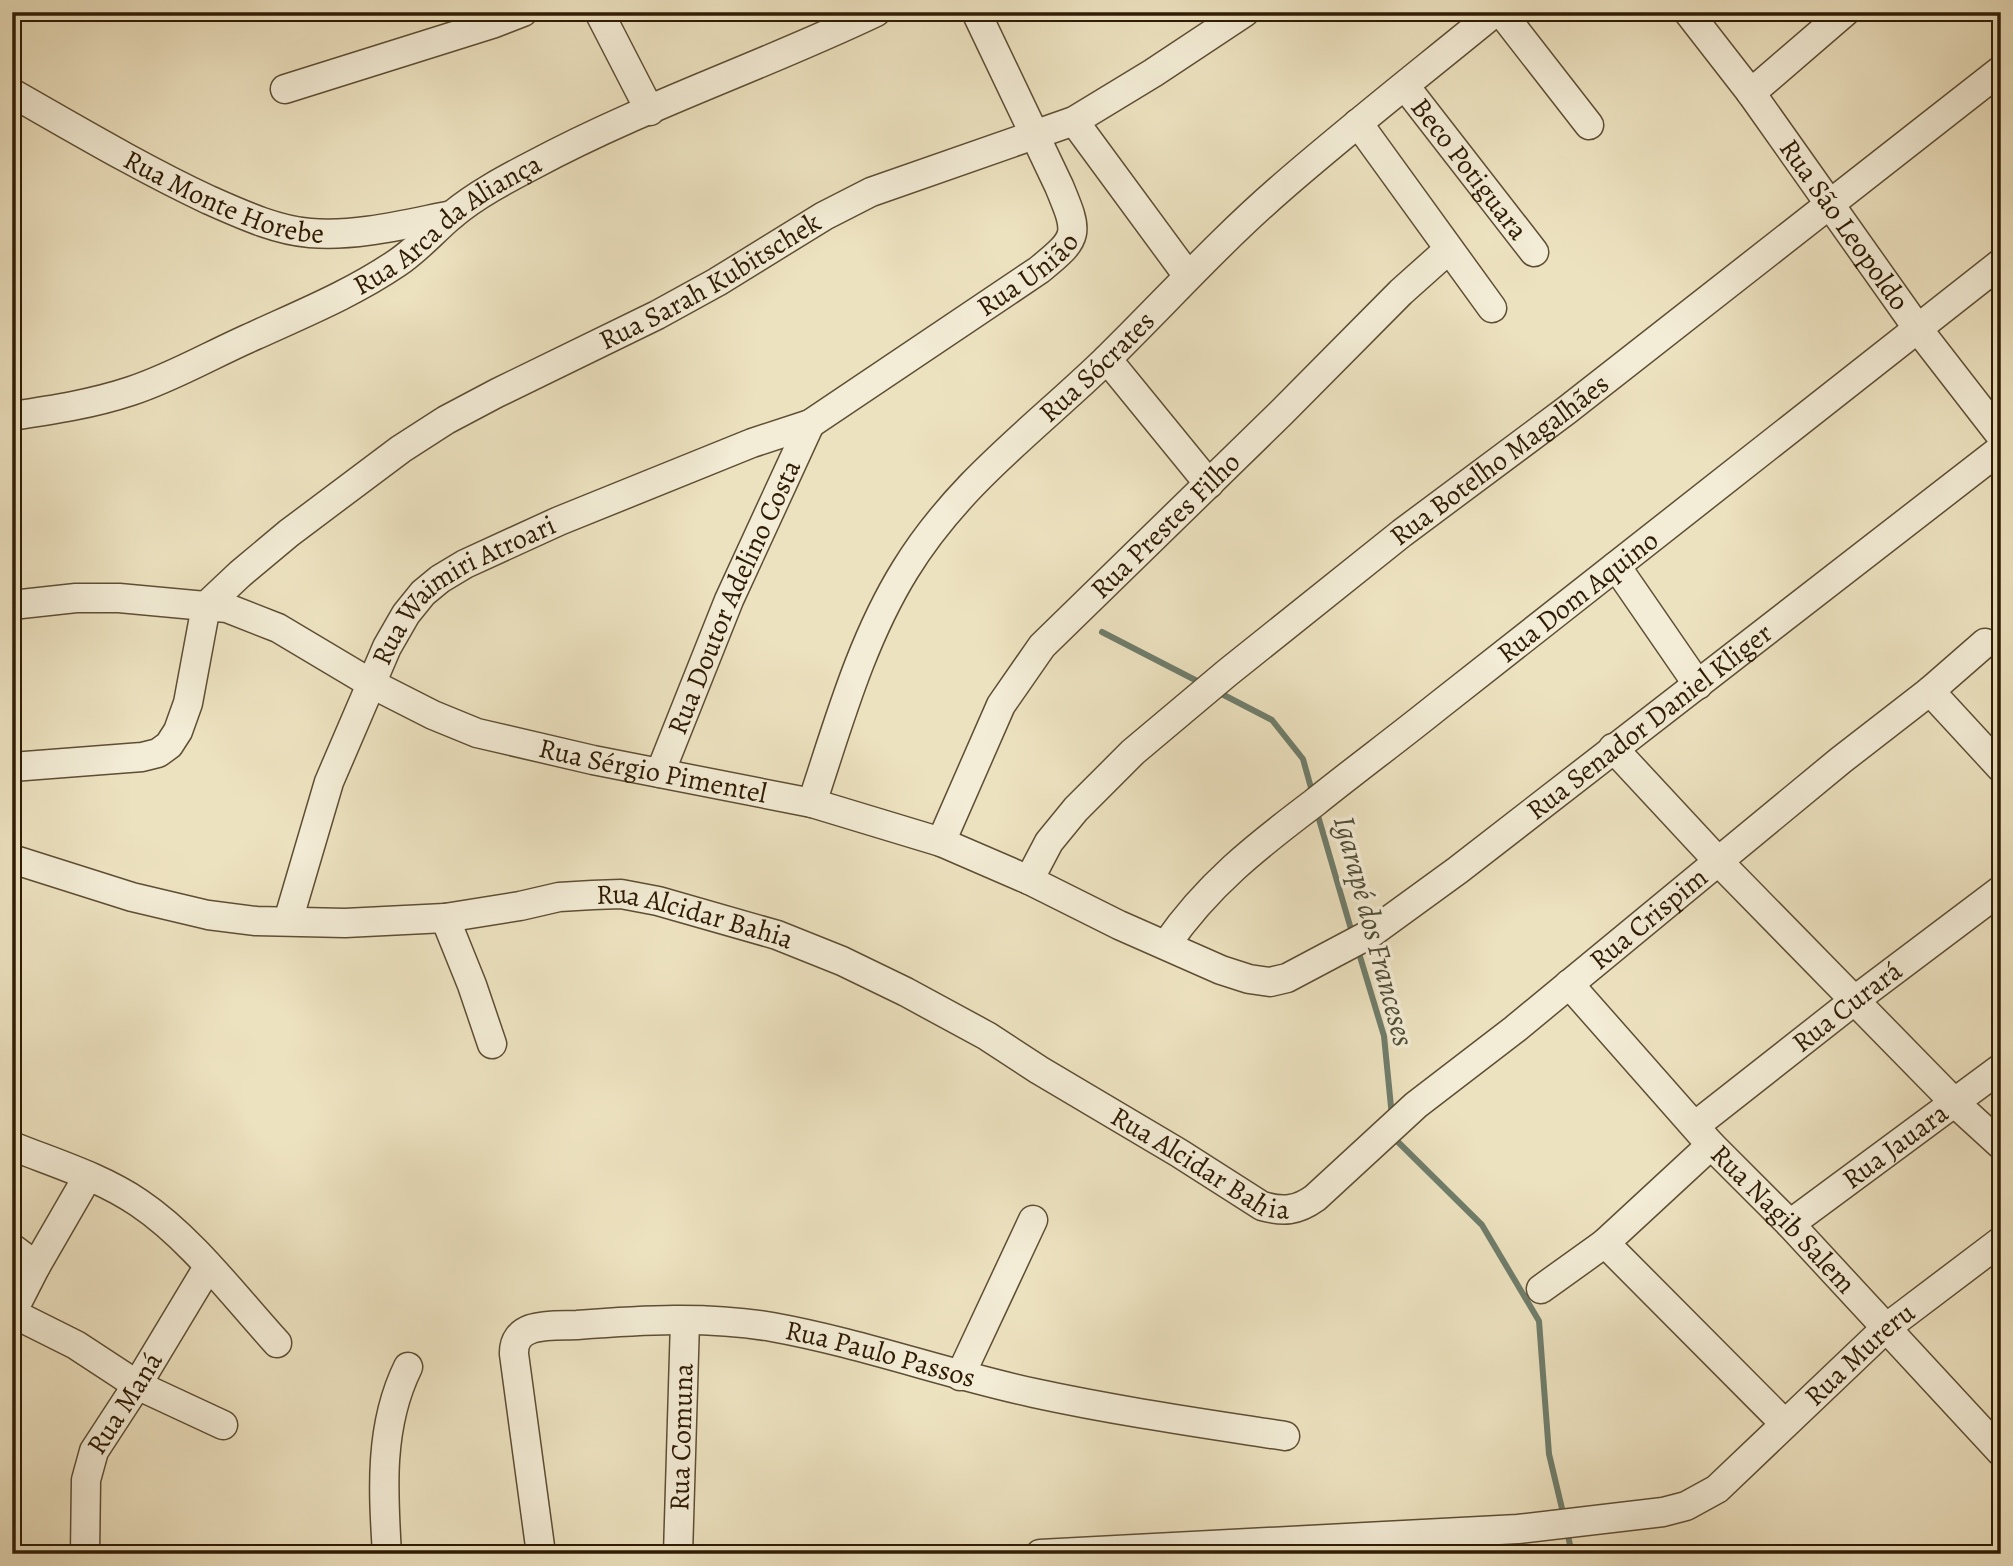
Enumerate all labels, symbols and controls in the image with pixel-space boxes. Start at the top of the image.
street label: Beco Potiguara [1402,90,1537,248]
street label: Rua São Leopoldo [1770,131,1918,318]
street label: Rua Monte Horebe [117,141,325,253]
street label: Rua Arca da Aliança [346,145,548,305]
street label: Rua Sarah Kubitschek [593,203,828,359]
street label: Rua União [969,226,1088,325]
street label: Rua Sócrates [1031,303,1163,431]
street label: Rua Botelho Magalhães [1382,365,1617,555]
street label: Rua Prestes Filho [1082,444,1249,607]
street label: Rua Doutor Adelino Costa [658,453,810,740]
street label: Rua Waimiri Atroari [362,506,562,671]
street label: Rua Dom Aquino [1489,521,1666,672]
street label: Rua Senador Daniel Kliger [1519,614,1780,829]
street label: Rua Sérgio Pimentel [535,729,770,813]
water label: Igarapé dos Franceses [1324,812,1424,1050]
street label: Rua Crispim [1581,859,1716,979]
street label: Rua Alcidar Bahia [596,875,799,959]
street label: Rua Curará [1784,952,1910,1061]
street label: Rua Jauara [1835,1094,1956,1198]
street label: Rua Alcidar Bahia [1104,1098,1290,1229]
street label: Rua Nagib Salem [1702,1136,1864,1302]
street label: Rua Mureru [1796,1293,1923,1415]
street label: Rua Paulo Passos [782,1311,980,1397]
street label: Rua Maná [78,1345,172,1462]
street label: Rua Comuna [660,1363,703,1512]

